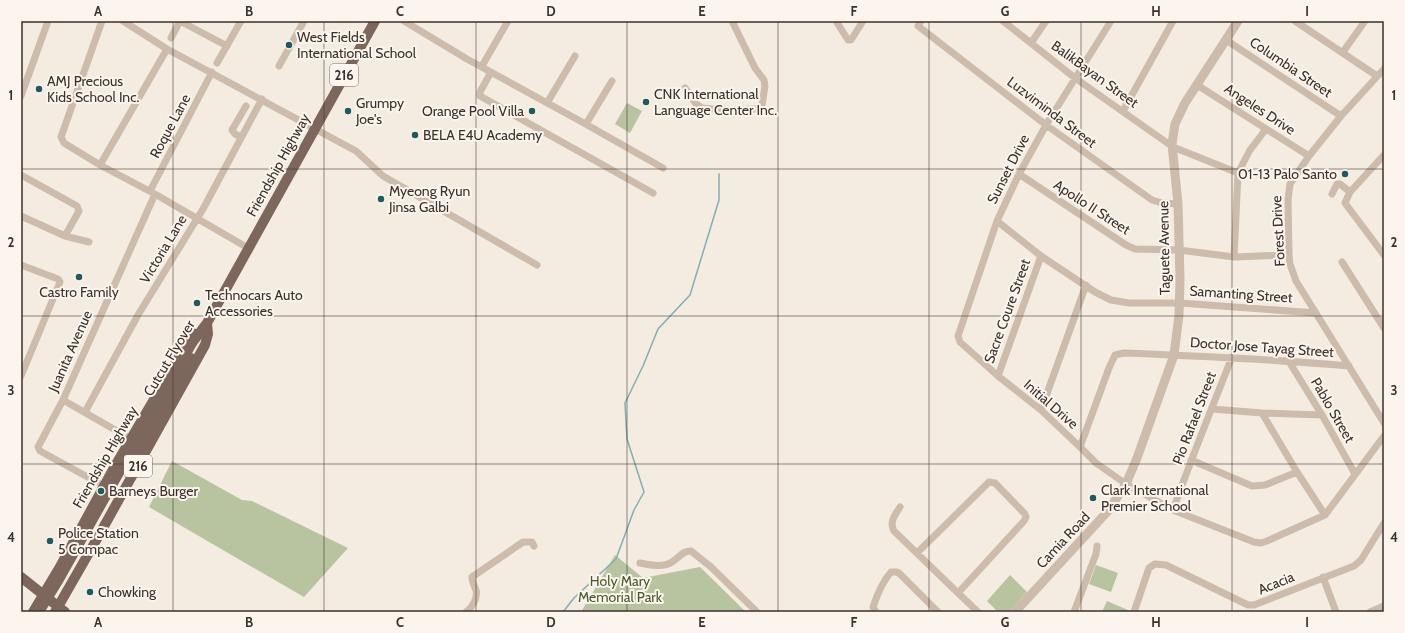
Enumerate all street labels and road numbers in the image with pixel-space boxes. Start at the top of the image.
street label: Columbia Street [1246,33,1336,101]
street label: BalikBayan Street [1048,36,1142,112]
road number: 216 [330,64,358,86]
street label: Luzviminda Street [1004,72,1101,152]
street label: Angeles Drive [1221,79,1299,139]
street label: Roque Lane [146,91,194,161]
street label: Friendship Highway [242,110,314,220]
street label: Sunset Drive [983,131,1033,207]
street label: Apollo II Street [1050,176,1134,239]
street label: Forest Drive [1267,195,1289,267]
street label: Taguete Avenue [1154,201,1174,295]
street label: Victoria Lane [135,211,191,287]
street label: Sacre Coure Street [980,256,1034,366]
street label: Samanting Street [1189,281,1293,307]
street label: Juanita Avenue [44,307,96,395]
street label: Cutcut Flyover [139,316,199,399]
street label: Doctor Jose Tayag Street [1189,333,1335,361]
street label: Pio Rafael Street [1168,369,1220,467]
street label: Pablo Street [1307,374,1359,446]
street label: Initial Drive [1020,375,1082,433]
street label: Friendship Highway [68,403,142,511]
road number: 216 [124,455,152,477]
street label: Camia Road [1032,508,1094,572]
street label: Acacia [1255,568,1297,598]

